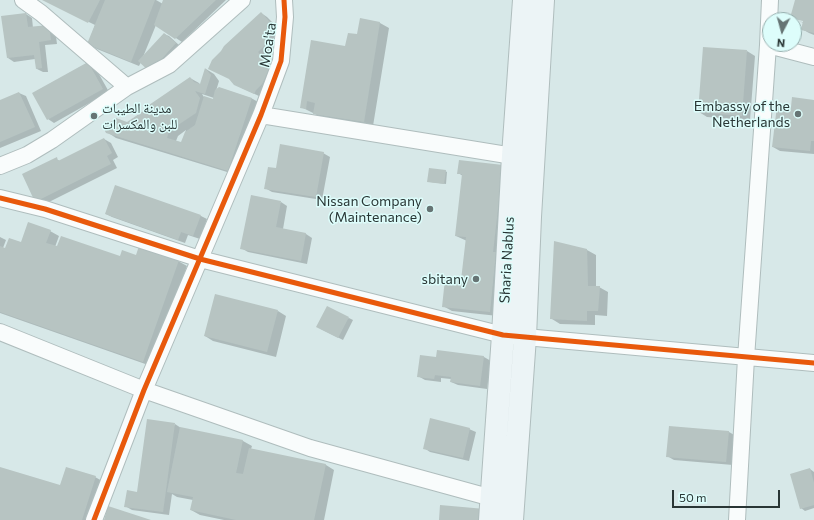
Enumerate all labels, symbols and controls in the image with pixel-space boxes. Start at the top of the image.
north arrow [762,12,802,52]
street label: Moa'ta [256,21,280,69]
text: N [776,37,786,50]
place label: Embassy of the Netherlands [694,98,790,130]
place label: مدينة الطيبات للبن والمكسرات [102,100,177,132]
marker: Embassy of the Netherlands [793,109,803,119]
marker: مدينة الطيبات للبن والمكسرات [89,111,99,121]
place label: Nissan Company (Maintenance) [316,193,422,226]
marker: Nissan Company (Maintenance) [425,204,435,214]
street label: Sharia Nablus [496,216,518,304]
place label: sbitany [422,271,468,287]
marker: sbitany [471,274,481,284]
scale bar [674,482,782,508]
text: 50 m [679,490,707,504]

